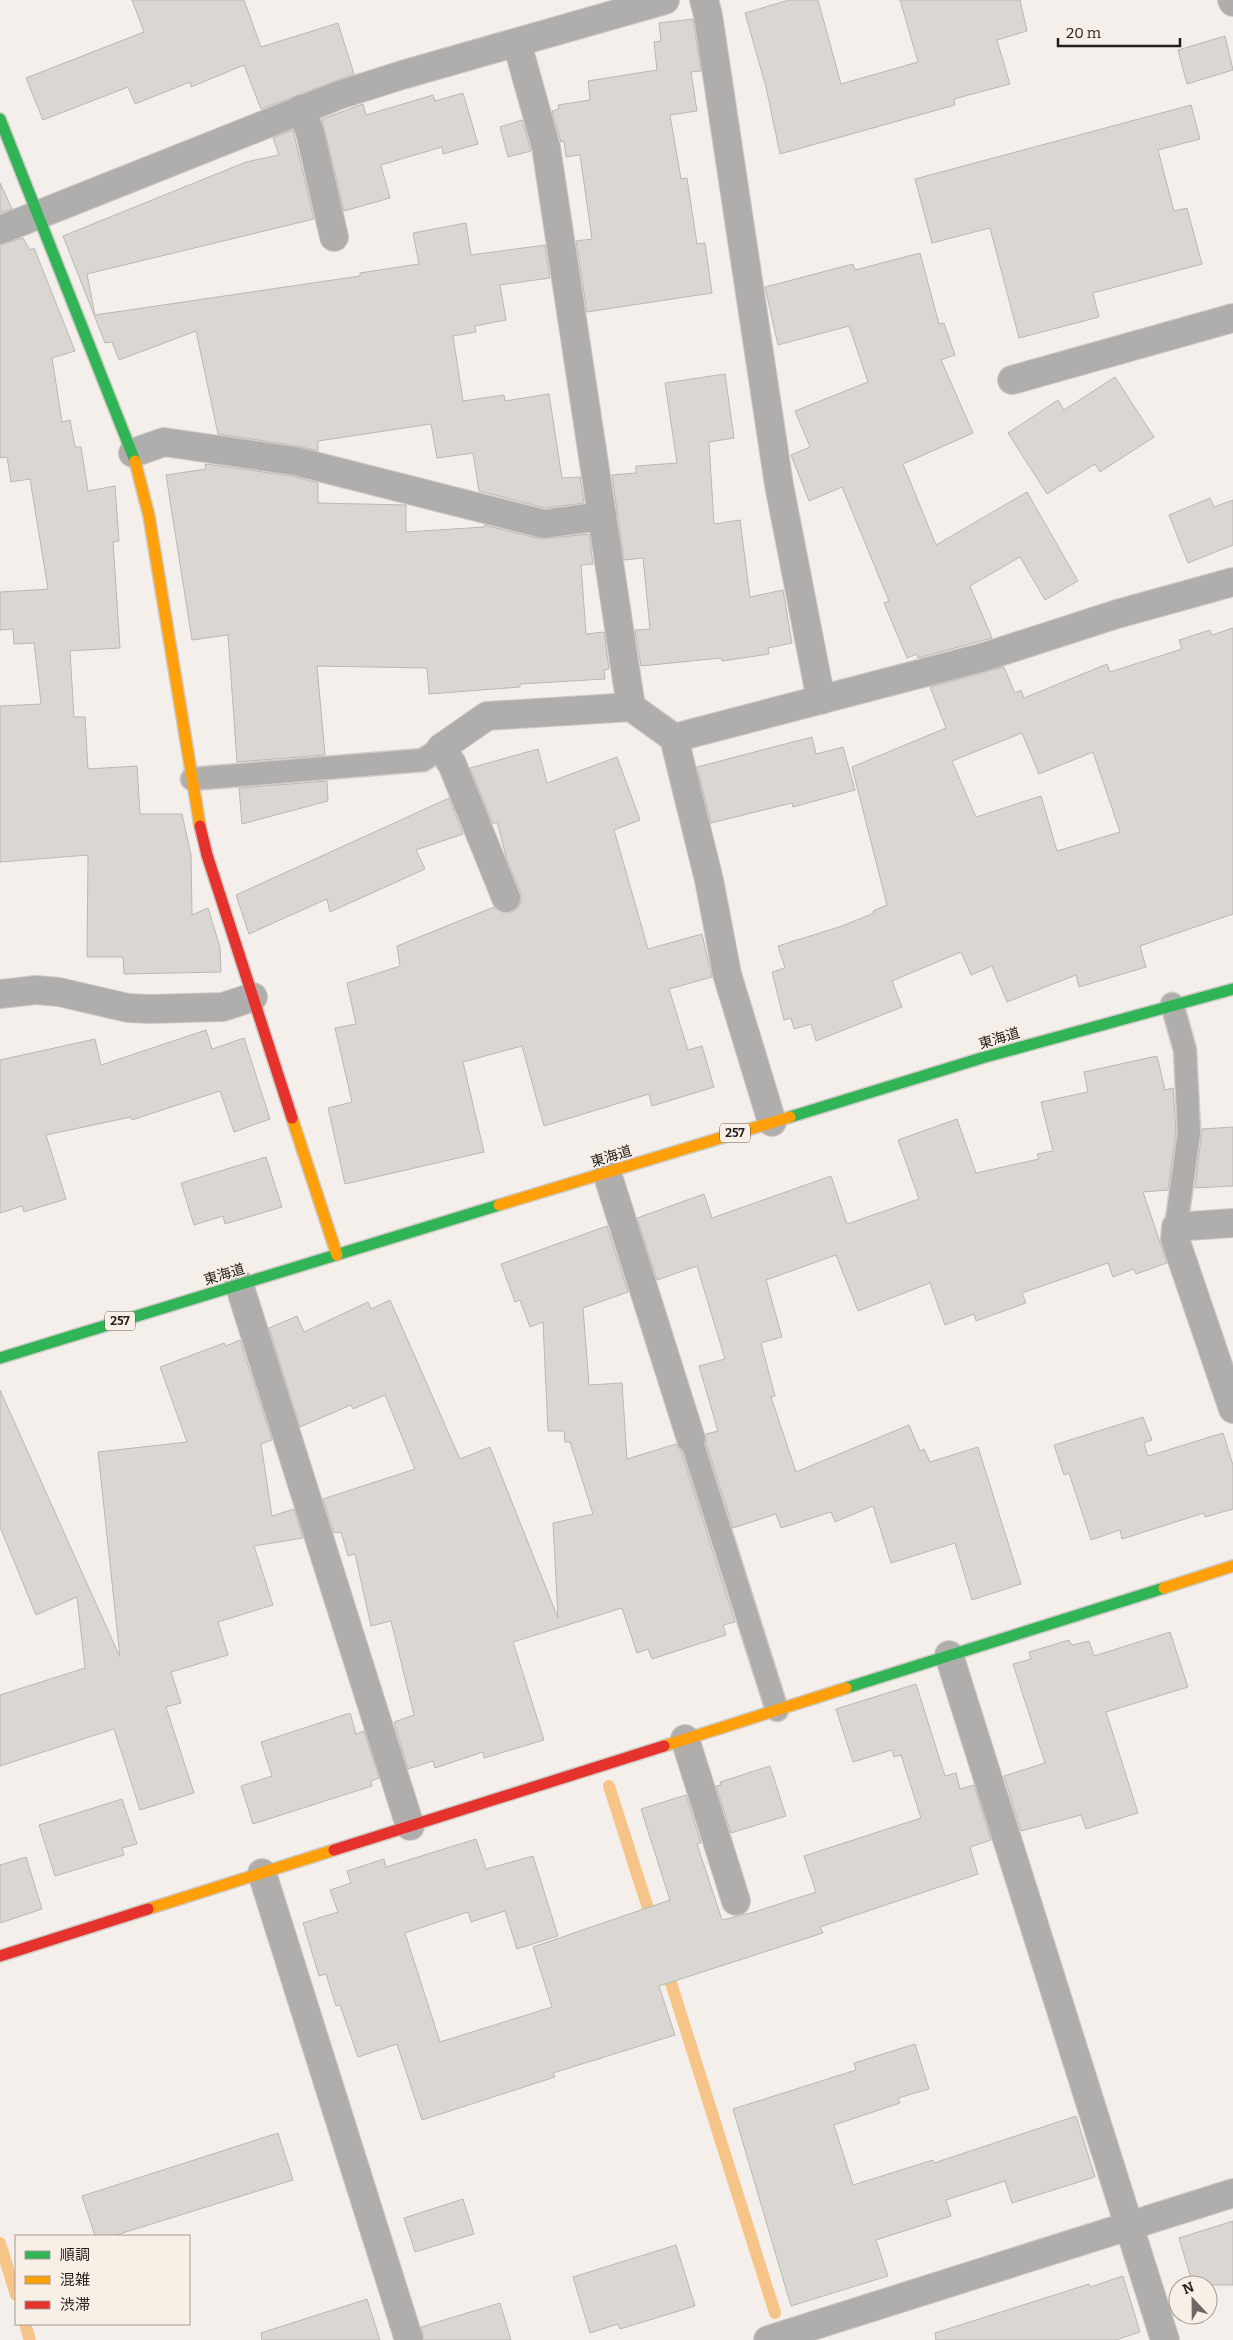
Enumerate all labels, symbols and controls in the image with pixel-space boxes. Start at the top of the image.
scale bar [1058,15,1180,47]
text: 20 m [1066,24,1102,42]
street label: 東海道 [977,1024,1022,1053]
road number: 257 [720,1124,750,1142]
street label: 東海道 [589,1142,634,1171]
street label: 東海道 [202,1260,247,1289]
road number: 257 [105,1312,135,1330]
legend [15,2235,190,2325]
text: 順調 [60,2246,90,2264]
text: 混雑 [60,2271,90,2289]
north arrow [1168,2275,1218,2325]
text: N [1180,2278,1197,2298]
text: 渋滞 [60,2296,90,2314]

